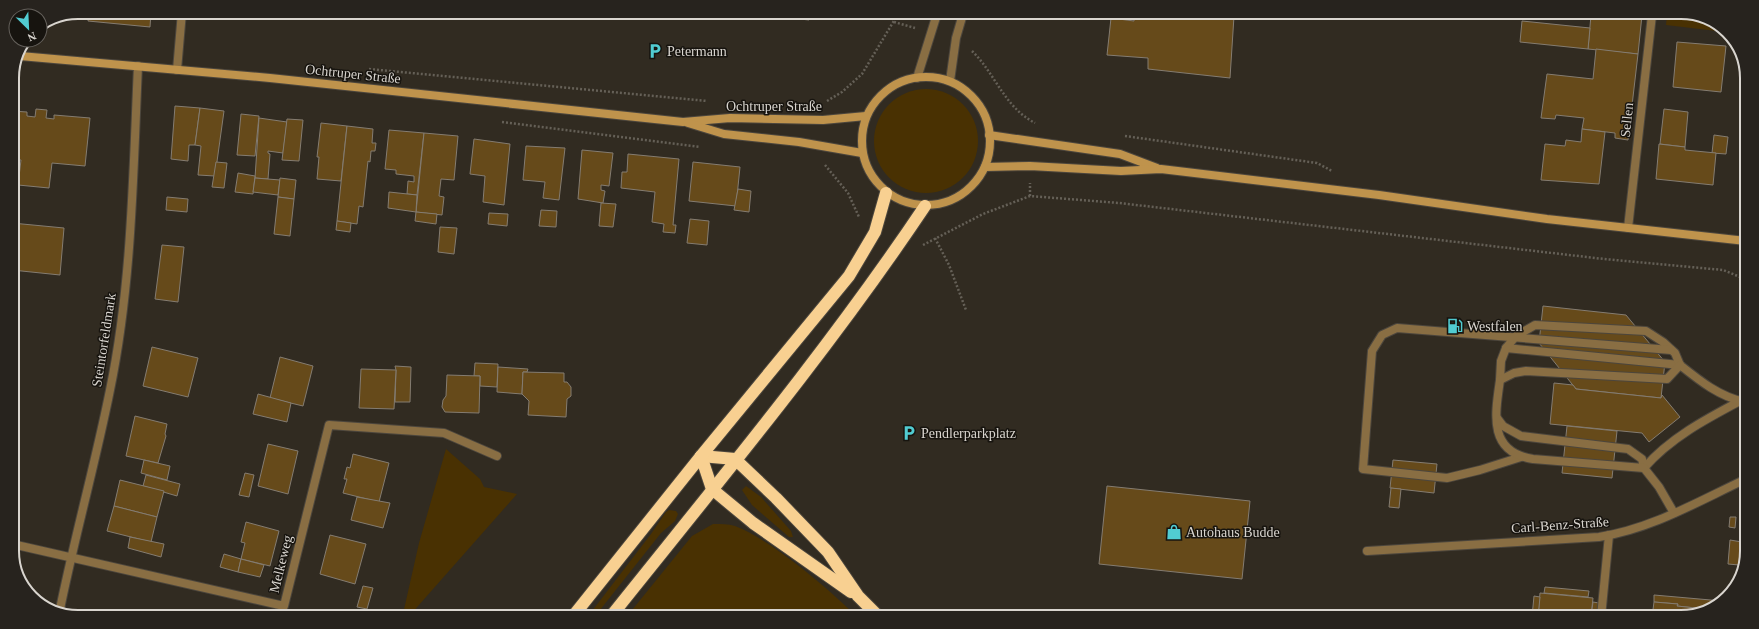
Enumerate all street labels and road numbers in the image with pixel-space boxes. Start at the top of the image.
street label: Ochtruper Straße [304,62,402,86]
street label: Ochtruper Straße [726,99,822,114]
street label: Sellen [1618,102,1636,138]
street label: Steintorfeldmark [89,292,119,388]
street label: Carl-Benz-Straße [1511,514,1609,536]
street label: Melkeweg [267,534,295,594]

